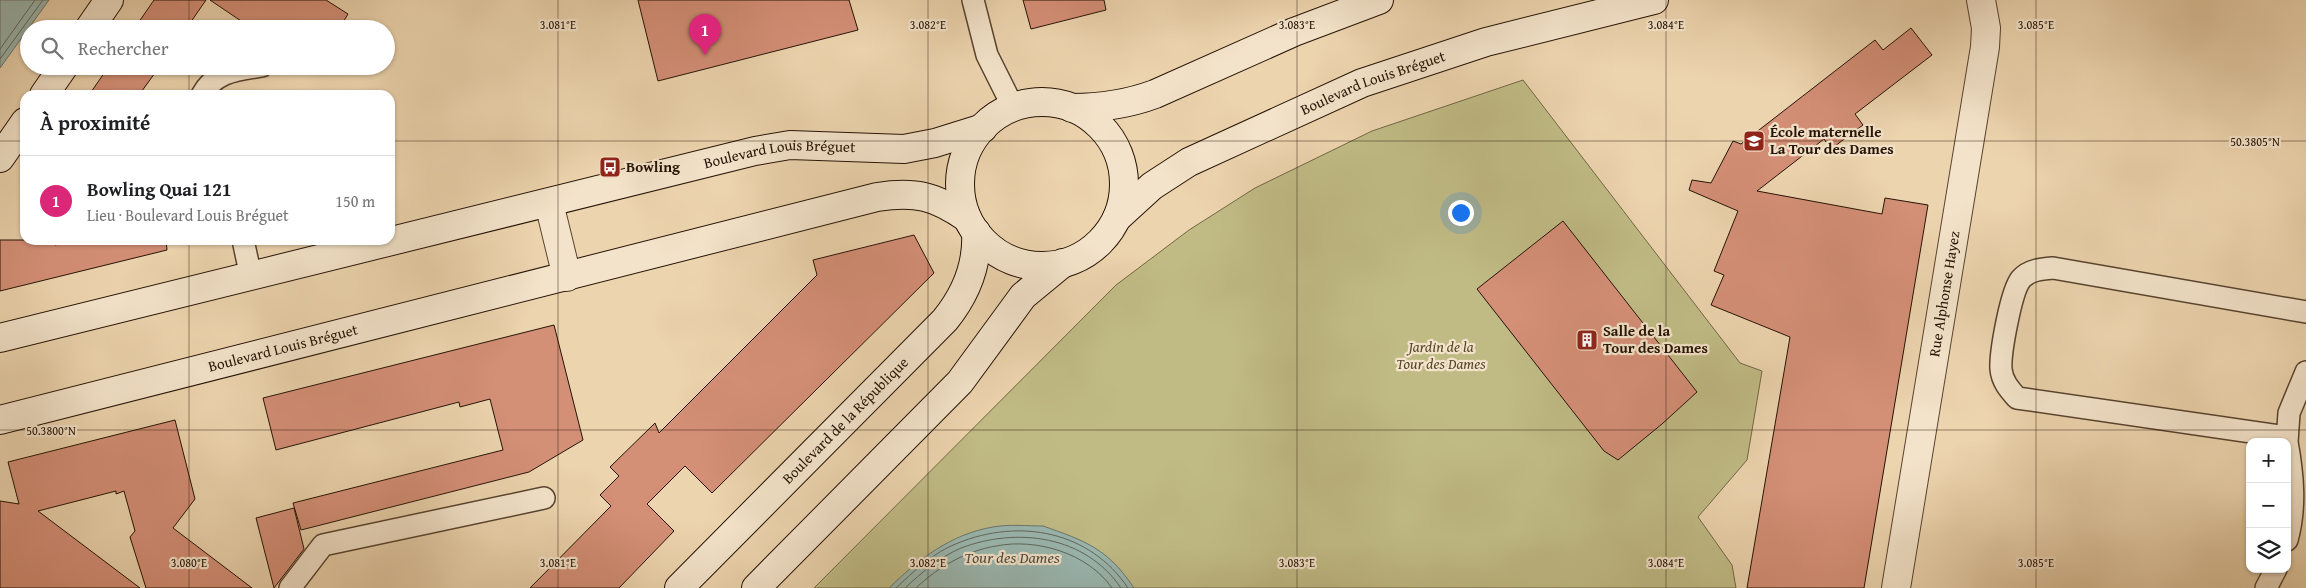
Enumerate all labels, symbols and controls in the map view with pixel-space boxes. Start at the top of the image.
pin: 1 [689,14,721,55]
text: 3.081°E [540,16,576,33]
text: 3.082°E [910,16,946,33]
text: 3.083°E [1279,16,1315,33]
text: 3.084°E [1648,16,1684,33]
text: 3.085°E [2018,16,2054,33]
search box [20,20,395,75]
icon: search [38,34,66,62]
text: Rechercher [78,34,169,62]
street label: Boulevard Louis Bréguet [1297,45,1448,120]
text: À proximité [40,107,150,138]
place label: École maternelle La Tour des Dames [1770,121,1894,159]
school or university icon: École maternelle La Tour des Dames [1742,129,1766,153]
text: 50.3805°N [2230,133,2280,150]
street label: Boulevard Louis Bréguet [701,134,856,173]
bus stop icon: Bowling [598,155,622,179]
place label: Bowling [626,156,680,177]
text: Bowling Quai 121 [87,175,232,203]
text: 1 [52,189,60,213]
text: 150 m [335,189,375,213]
your location [1448,200,1474,226]
text: Lieu · Boulevard Louis Bréguet [87,203,289,227]
street label: Rue Alphonse Hayez [1923,229,1965,358]
street label: Boulevard Louis Bréguet [206,318,361,377]
place label: Salle de la Tour des Dames [1603,320,1708,358]
building icon: Salle de la Tour des Dames [1575,328,1599,352]
park label: Jardin de la Tour des Dames [1396,336,1486,374]
street label: Boulevard de la République [777,352,913,488]
text: 50.3800°N [26,422,76,439]
map controls [2246,438,2291,573]
button: + [2246,438,2291,483]
button: − [2246,483,2291,528]
button: layers [2246,528,2291,573]
water label: Tour des Dames [964,545,1060,569]
text: 3.080°E [171,554,207,571]
text: 3.081°E [540,554,576,571]
text: 3.082°E [910,554,946,571]
text: 3.083°E [1279,554,1315,571]
text: 3.084°E [1648,554,1684,571]
text: 3.085°E [2018,554,2054,571]

